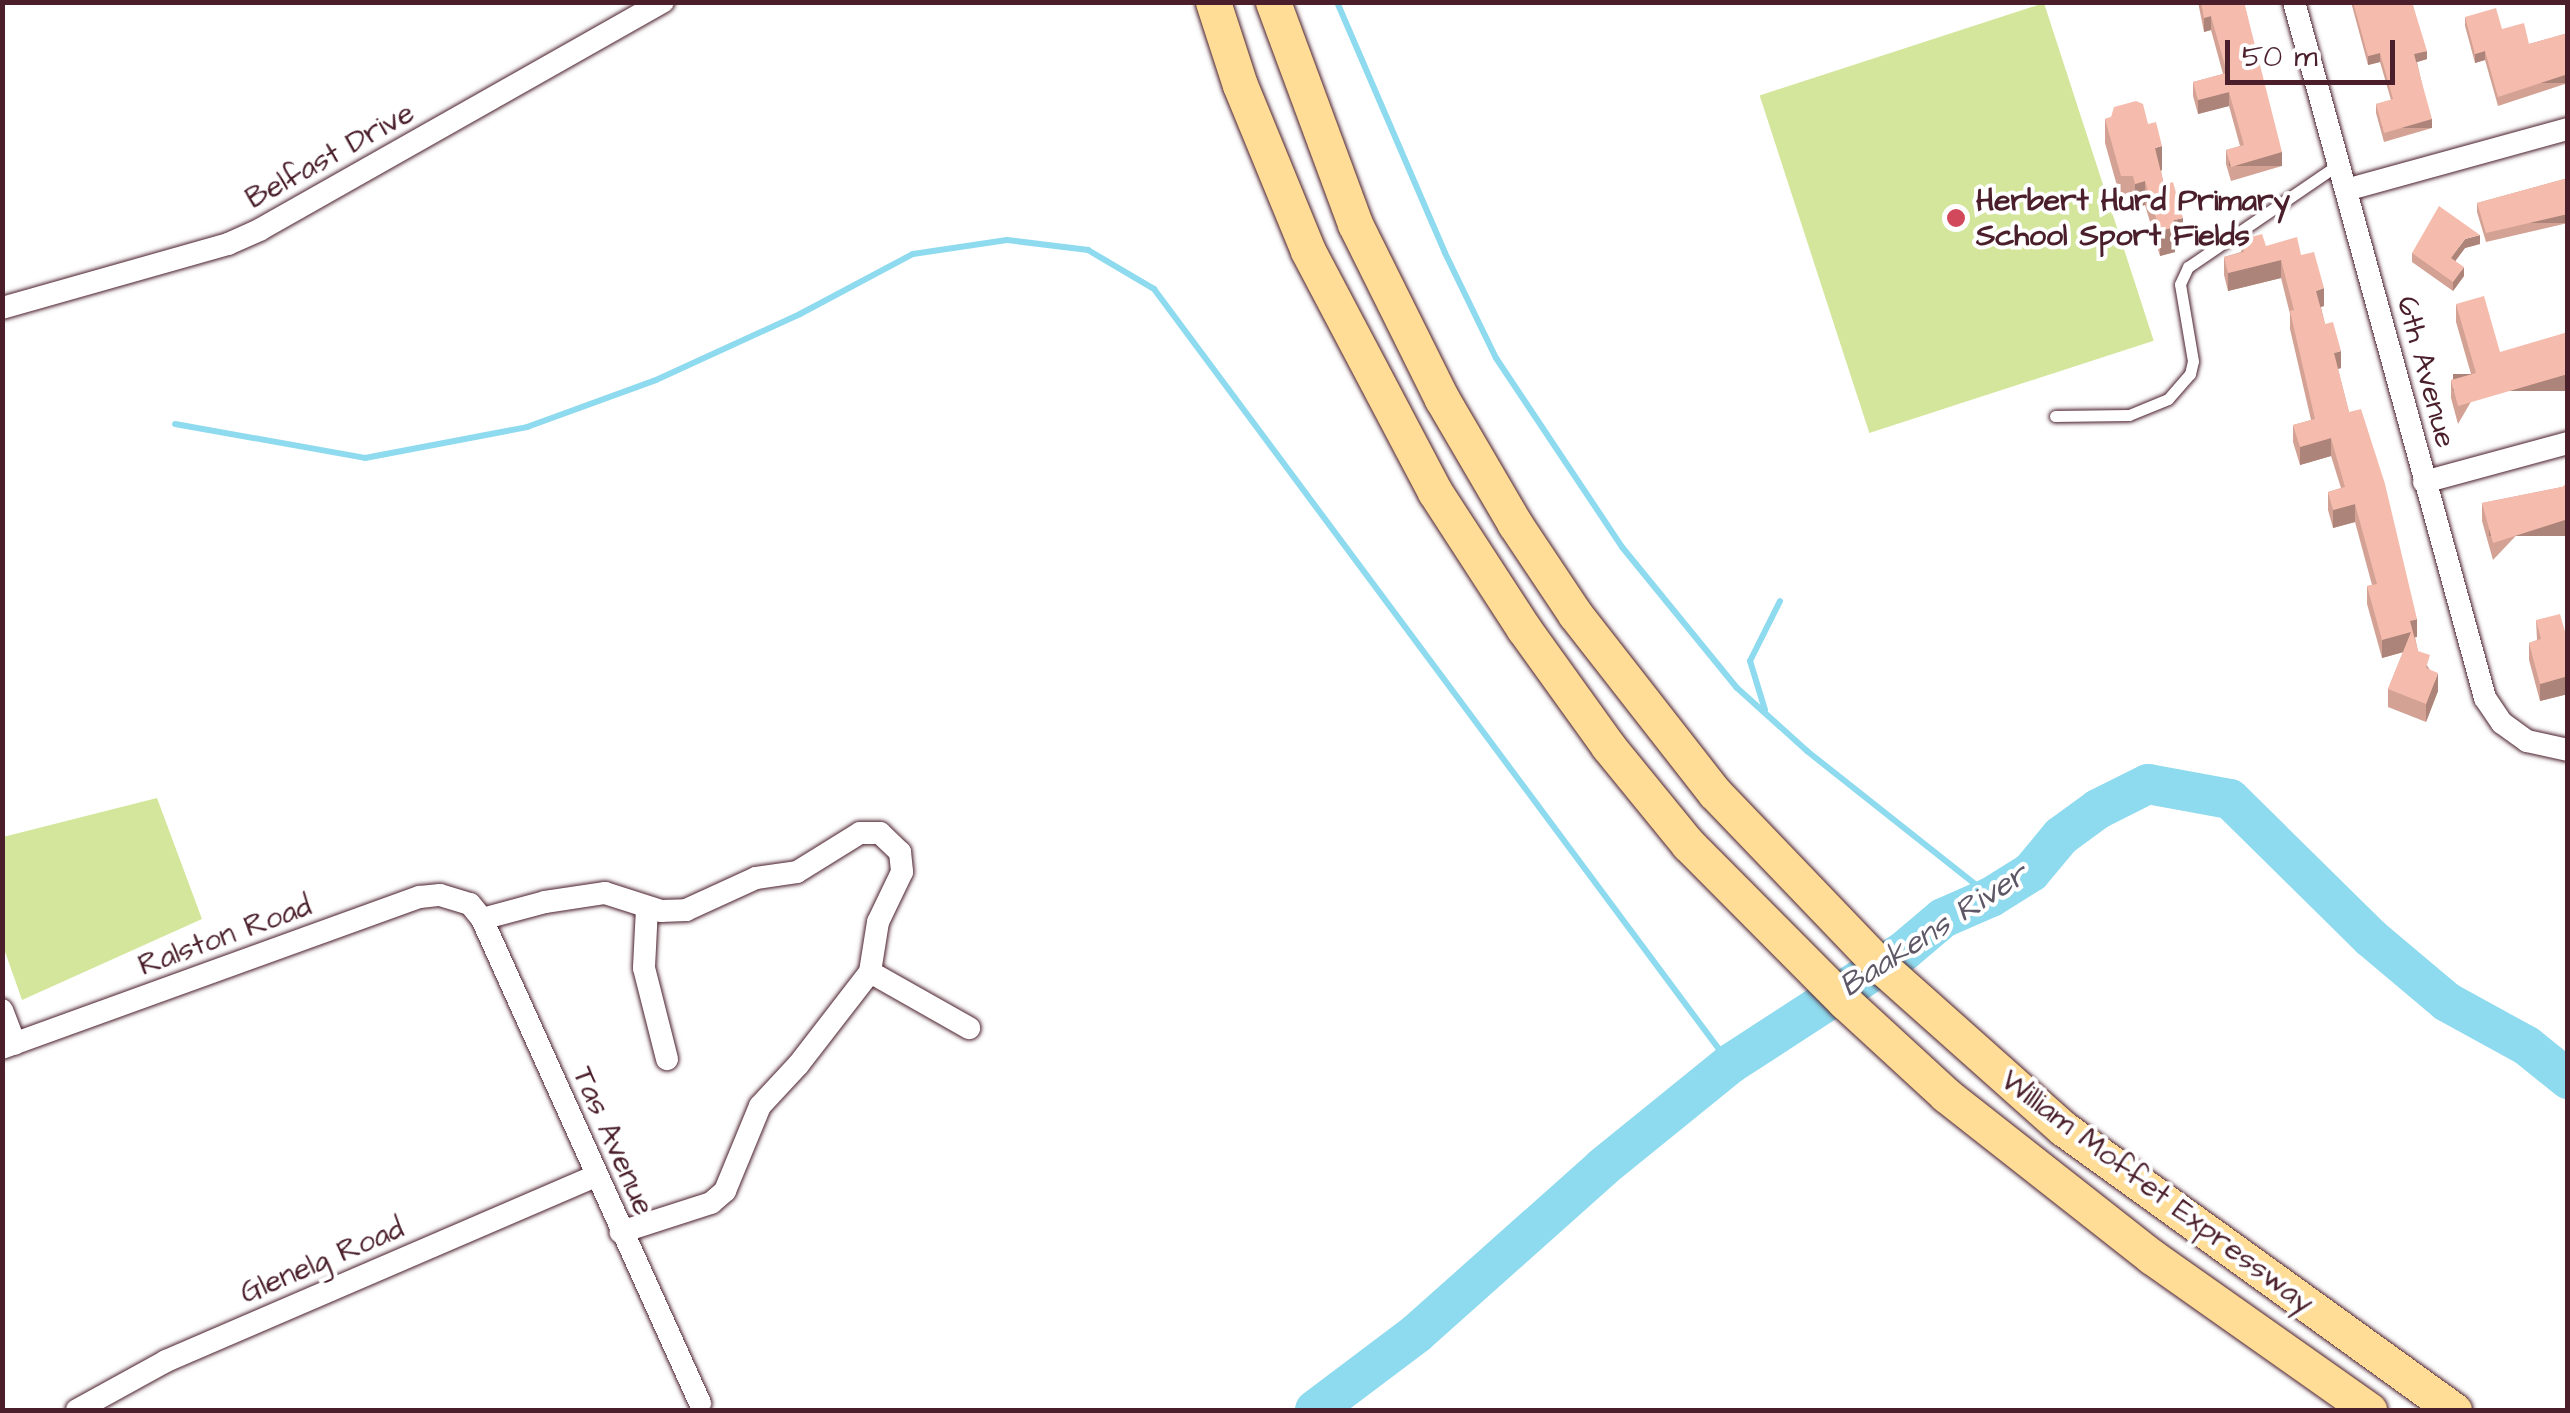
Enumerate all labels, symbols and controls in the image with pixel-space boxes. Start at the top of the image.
scale bar [2230,20,2400,82]
text: 50 m [2242,36,2318,78]
street label: Belfast Drive [240,95,420,217]
place label: Herbert Hurd Primary School Sport Fields [1976,183,2290,254]
marker: Herbert Hurd Primary School Sport Fields [1945,207,1967,229]
street label: 6th Avenue [2389,292,2463,452]
water label: Baakens River [1833,856,2035,1006]
street label: Ralston Road [134,888,316,984]
street label: Tas Avenue [564,1061,662,1221]
street label: William Moffet Expressway [1993,1063,2321,1321]
street label: Glenelg Road [235,1210,409,1312]

